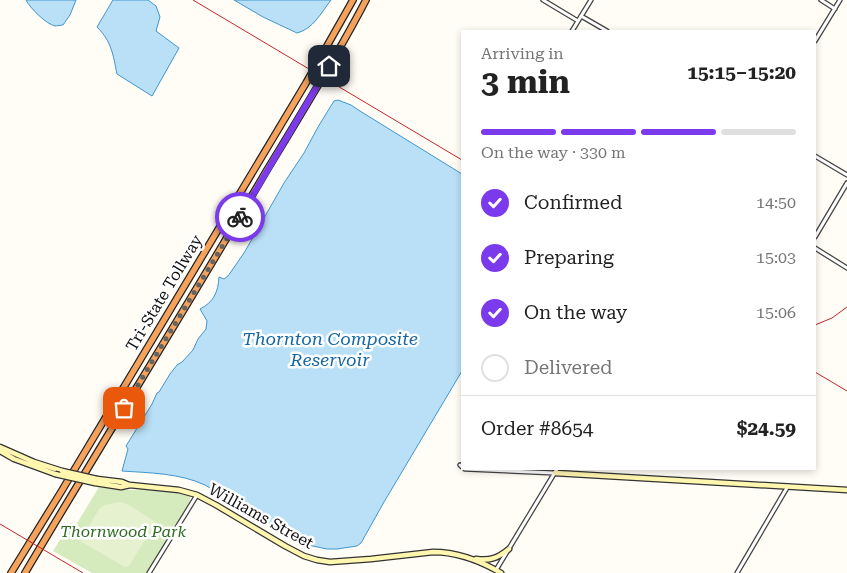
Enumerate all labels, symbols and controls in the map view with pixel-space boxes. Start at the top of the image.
text: Arriving in [481,44,564,63]
pin [308,45,350,87]
icon: home [315,52,343,80]
text: 15:15–15:20 [687,61,796,84]
text: 3 min [481,63,570,101]
text: On the way · 330 m [481,143,626,162]
icon: check [481,189,509,217]
text: Confirmed [524,191,622,214]
courier [215,192,265,242]
text: 14:50 [756,193,796,212]
icon: bike [226,203,254,231]
street label: Tri-State Tollway [122,231,206,355]
icon: check [481,244,509,272]
text: Preparing [524,246,614,269]
text: 15:03 [756,248,796,267]
icon: check [481,299,509,327]
text: On the way [524,301,627,324]
text: 15:06 [756,303,796,322]
water label: Thornton Composite Reservoir [242,328,418,370]
text: Delivered [524,356,612,379]
pin [103,387,145,429]
icon: bag [110,394,138,422]
text: Order #8654 [481,417,593,440]
text: $24.59 [737,417,796,440]
street label: Williams Street [205,479,317,553]
park label: Thornwood Park [60,522,186,541]

